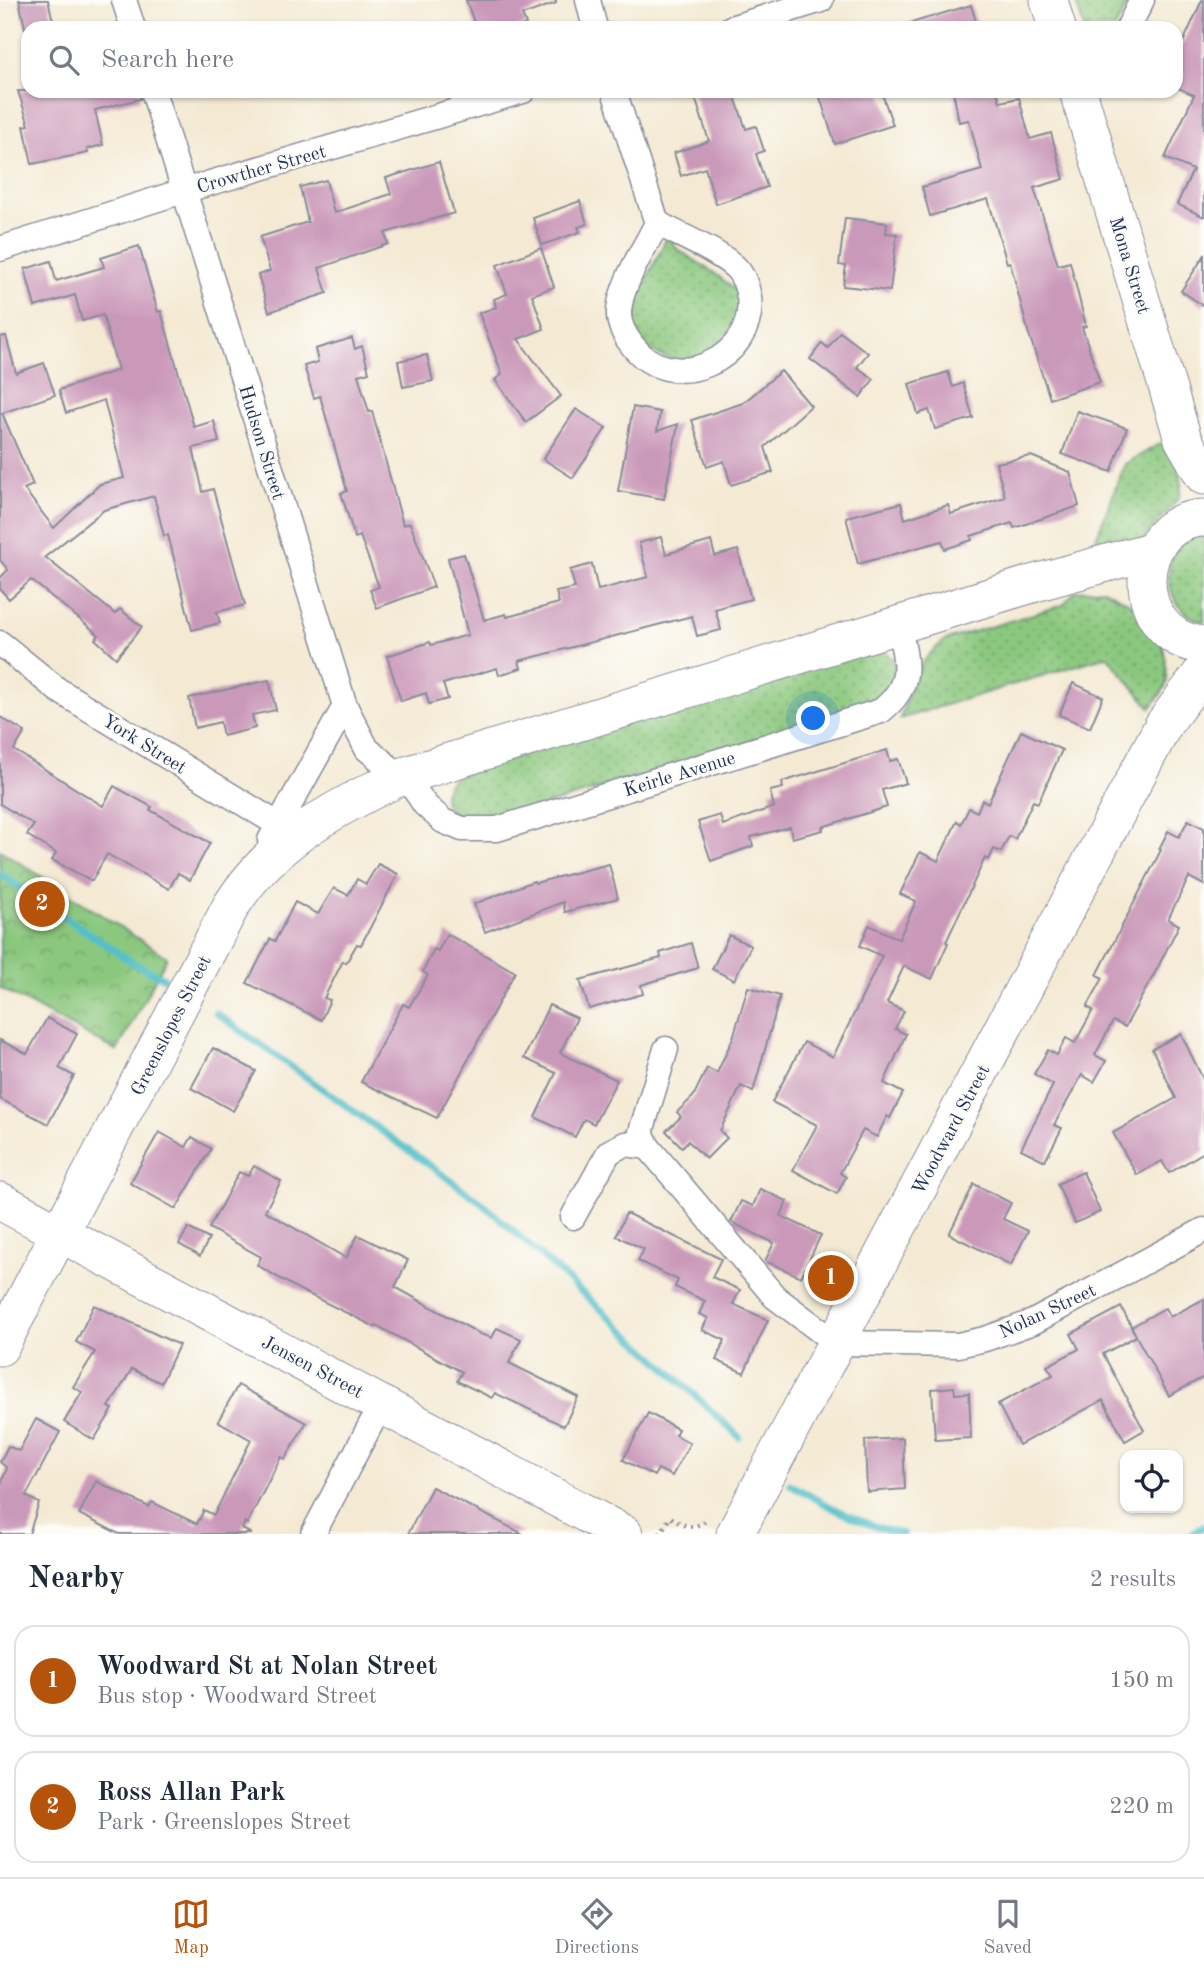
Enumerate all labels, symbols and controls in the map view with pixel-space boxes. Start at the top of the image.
search box [21,21,1183,98]
icon: search [45,41,83,79]
text: Search here [101,47,234,73]
street label: Crowther Street [195,143,329,198]
street label: Mona Street [1105,215,1152,317]
street label: Hudson Street [234,383,287,502]
your location [796,701,830,735]
street label: York Street [98,712,189,778]
street label: Keirle Avenue [622,749,738,801]
pin: 2 [19,878,65,930]
street label: Greenslopes Street [129,953,216,1099]
street label: Woodward Street [910,1062,994,1198]
pin: 1 [808,1252,854,1304]
street label: Nolan Street [997,1282,1099,1343]
street label: Jensen Street [258,1333,366,1403]
map controls [1120,1450,1183,1513]
button: locate [1120,1450,1183,1513]
text: Nearby [28,1564,125,1594]
text: 2 results [1090,1568,1176,1591]
text: Woodward St at Nolan Street [97,1654,437,1680]
text: 1 [46,1669,60,1692]
text: 150 m [1109,1669,1174,1692]
text: Bus stop · Woodward Street [97,1685,377,1708]
text: Ross Allan Park [97,1780,285,1806]
text: 2 [46,1795,60,1818]
text: 220 m [1109,1795,1174,1818]
text: Park · Greenslopes Street [97,1811,351,1834]
tab: Map [172,1895,210,1960]
tab: Directions [555,1895,639,1960]
tab: Saved [983,1895,1032,1960]

